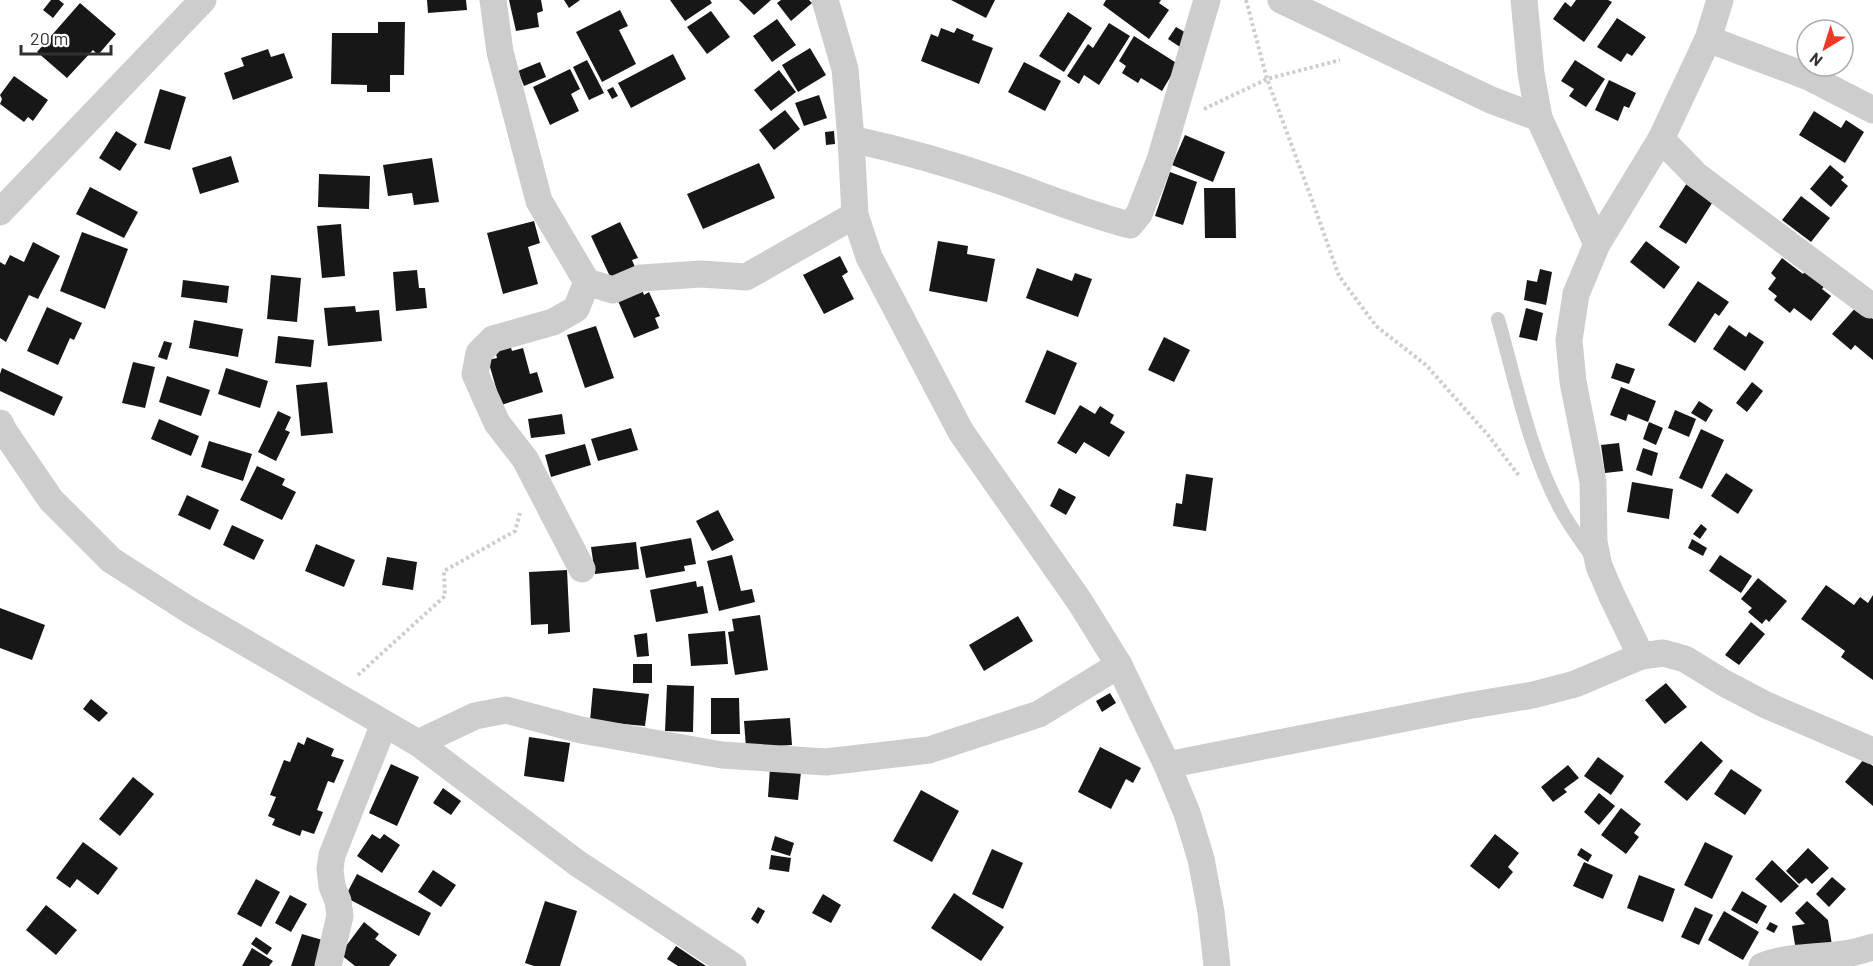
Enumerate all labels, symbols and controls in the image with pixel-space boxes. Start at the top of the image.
scale bar [21,18,111,56]
north arrow [1795,18,1855,78]
text: 20 m [30,27,68,49]
text: N [1805,49,1825,71]

